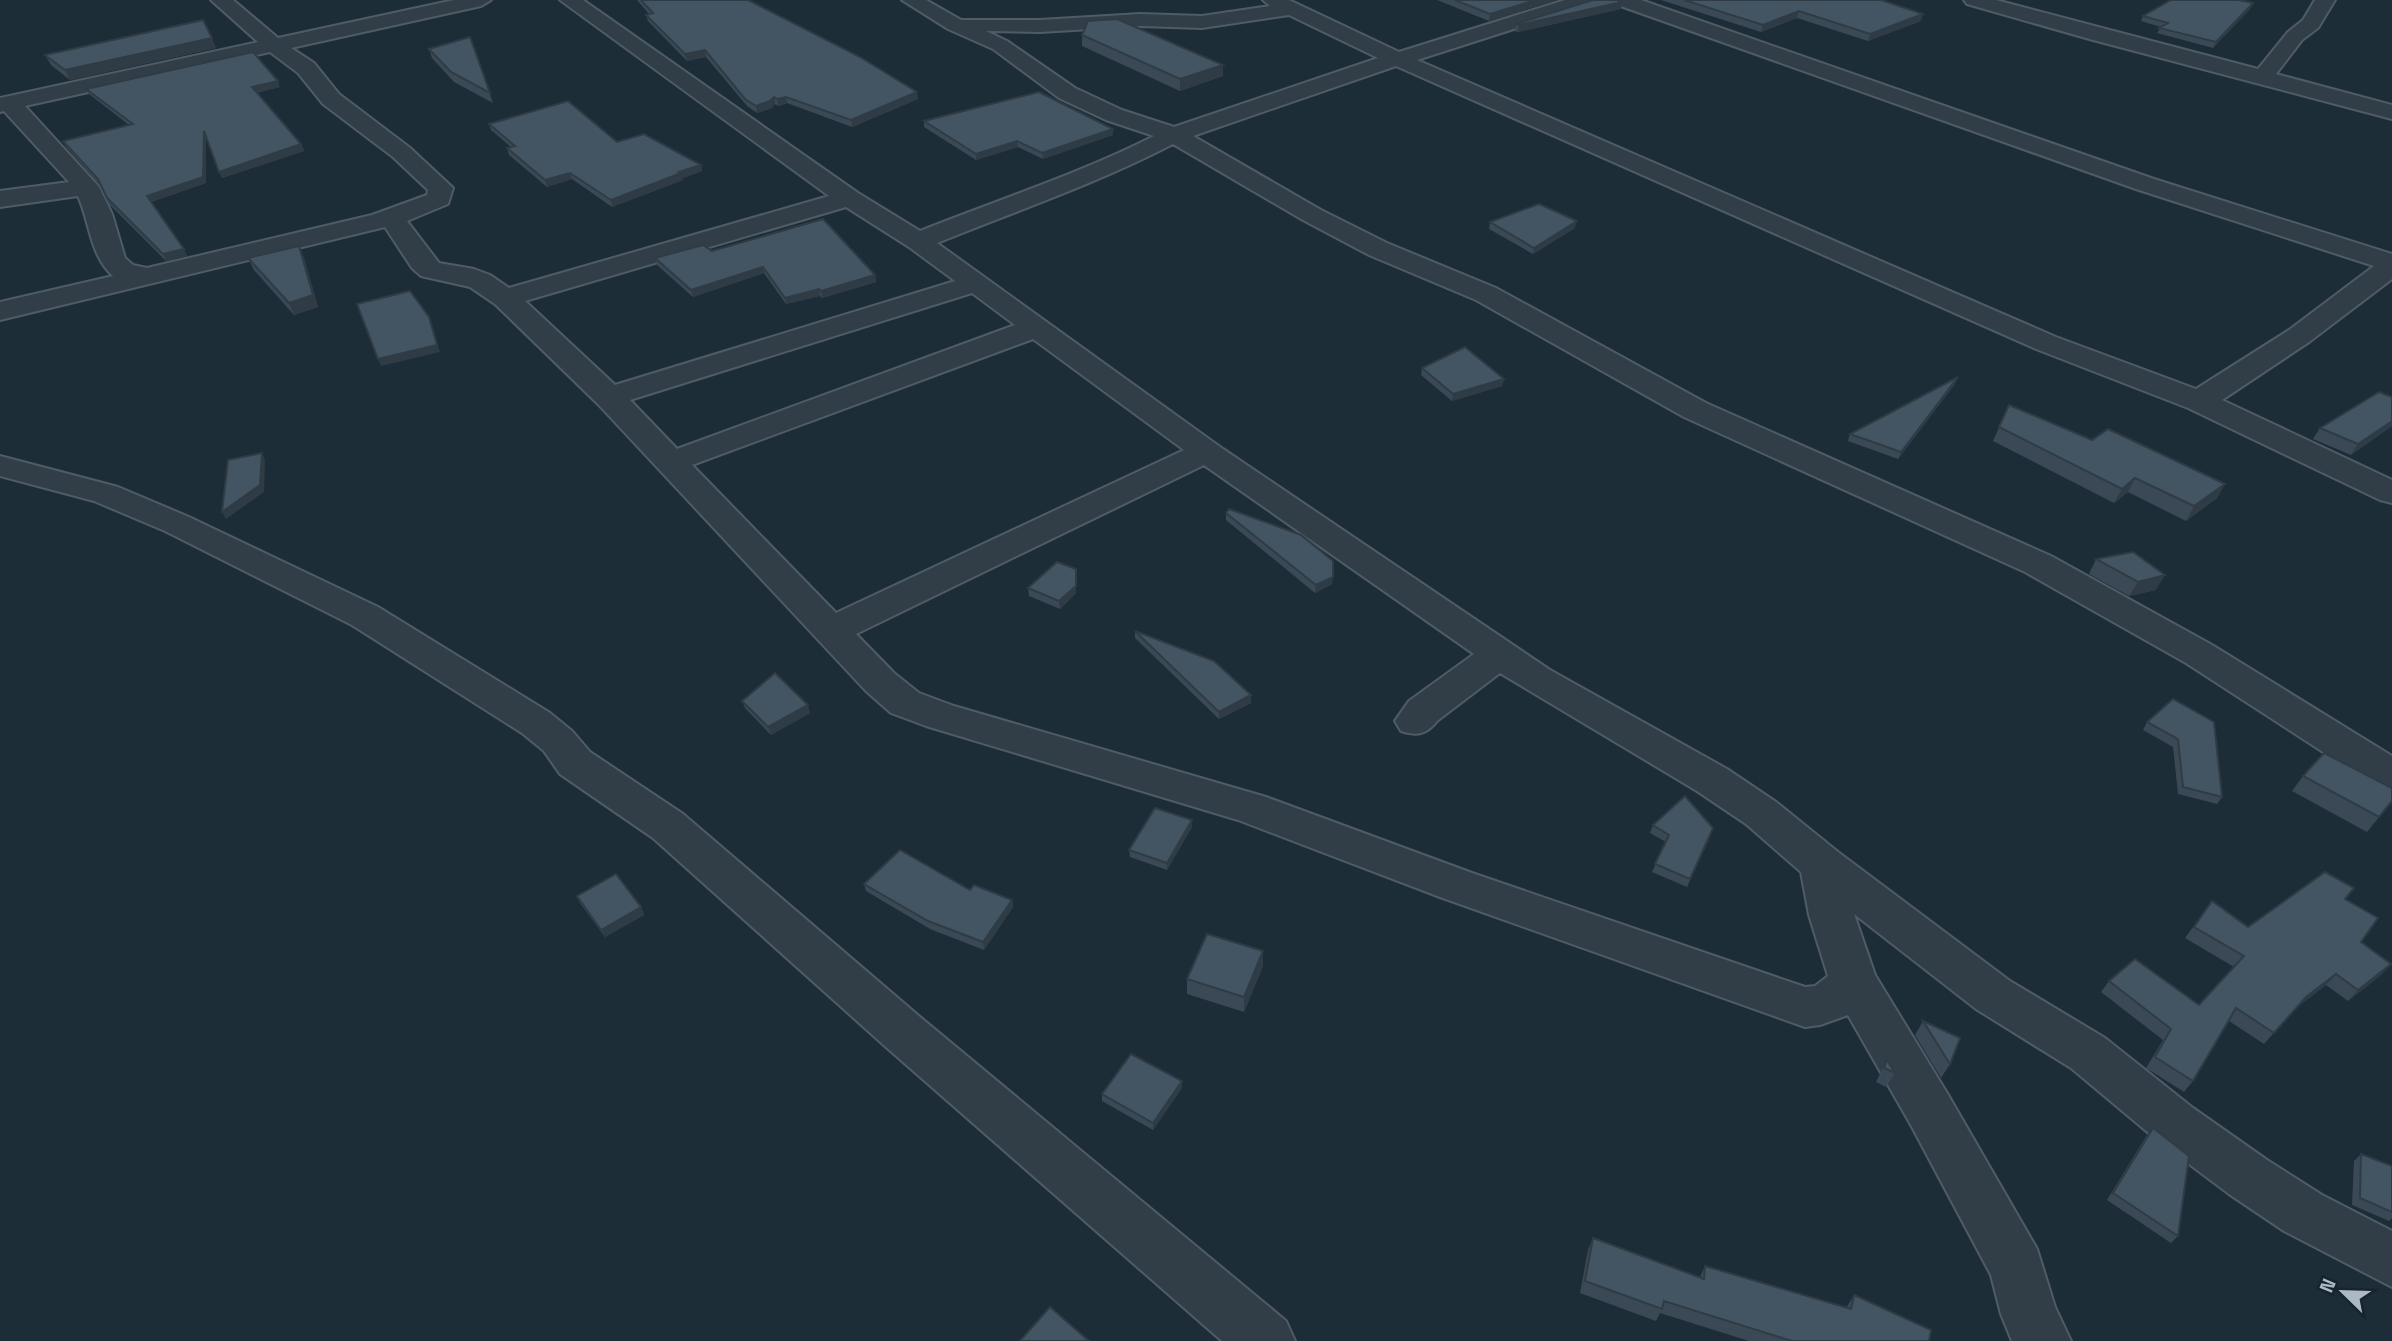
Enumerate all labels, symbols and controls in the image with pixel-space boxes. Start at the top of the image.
north arrow [2308,1257,2378,1327]
text: N [2314,1275,2342,1296]

